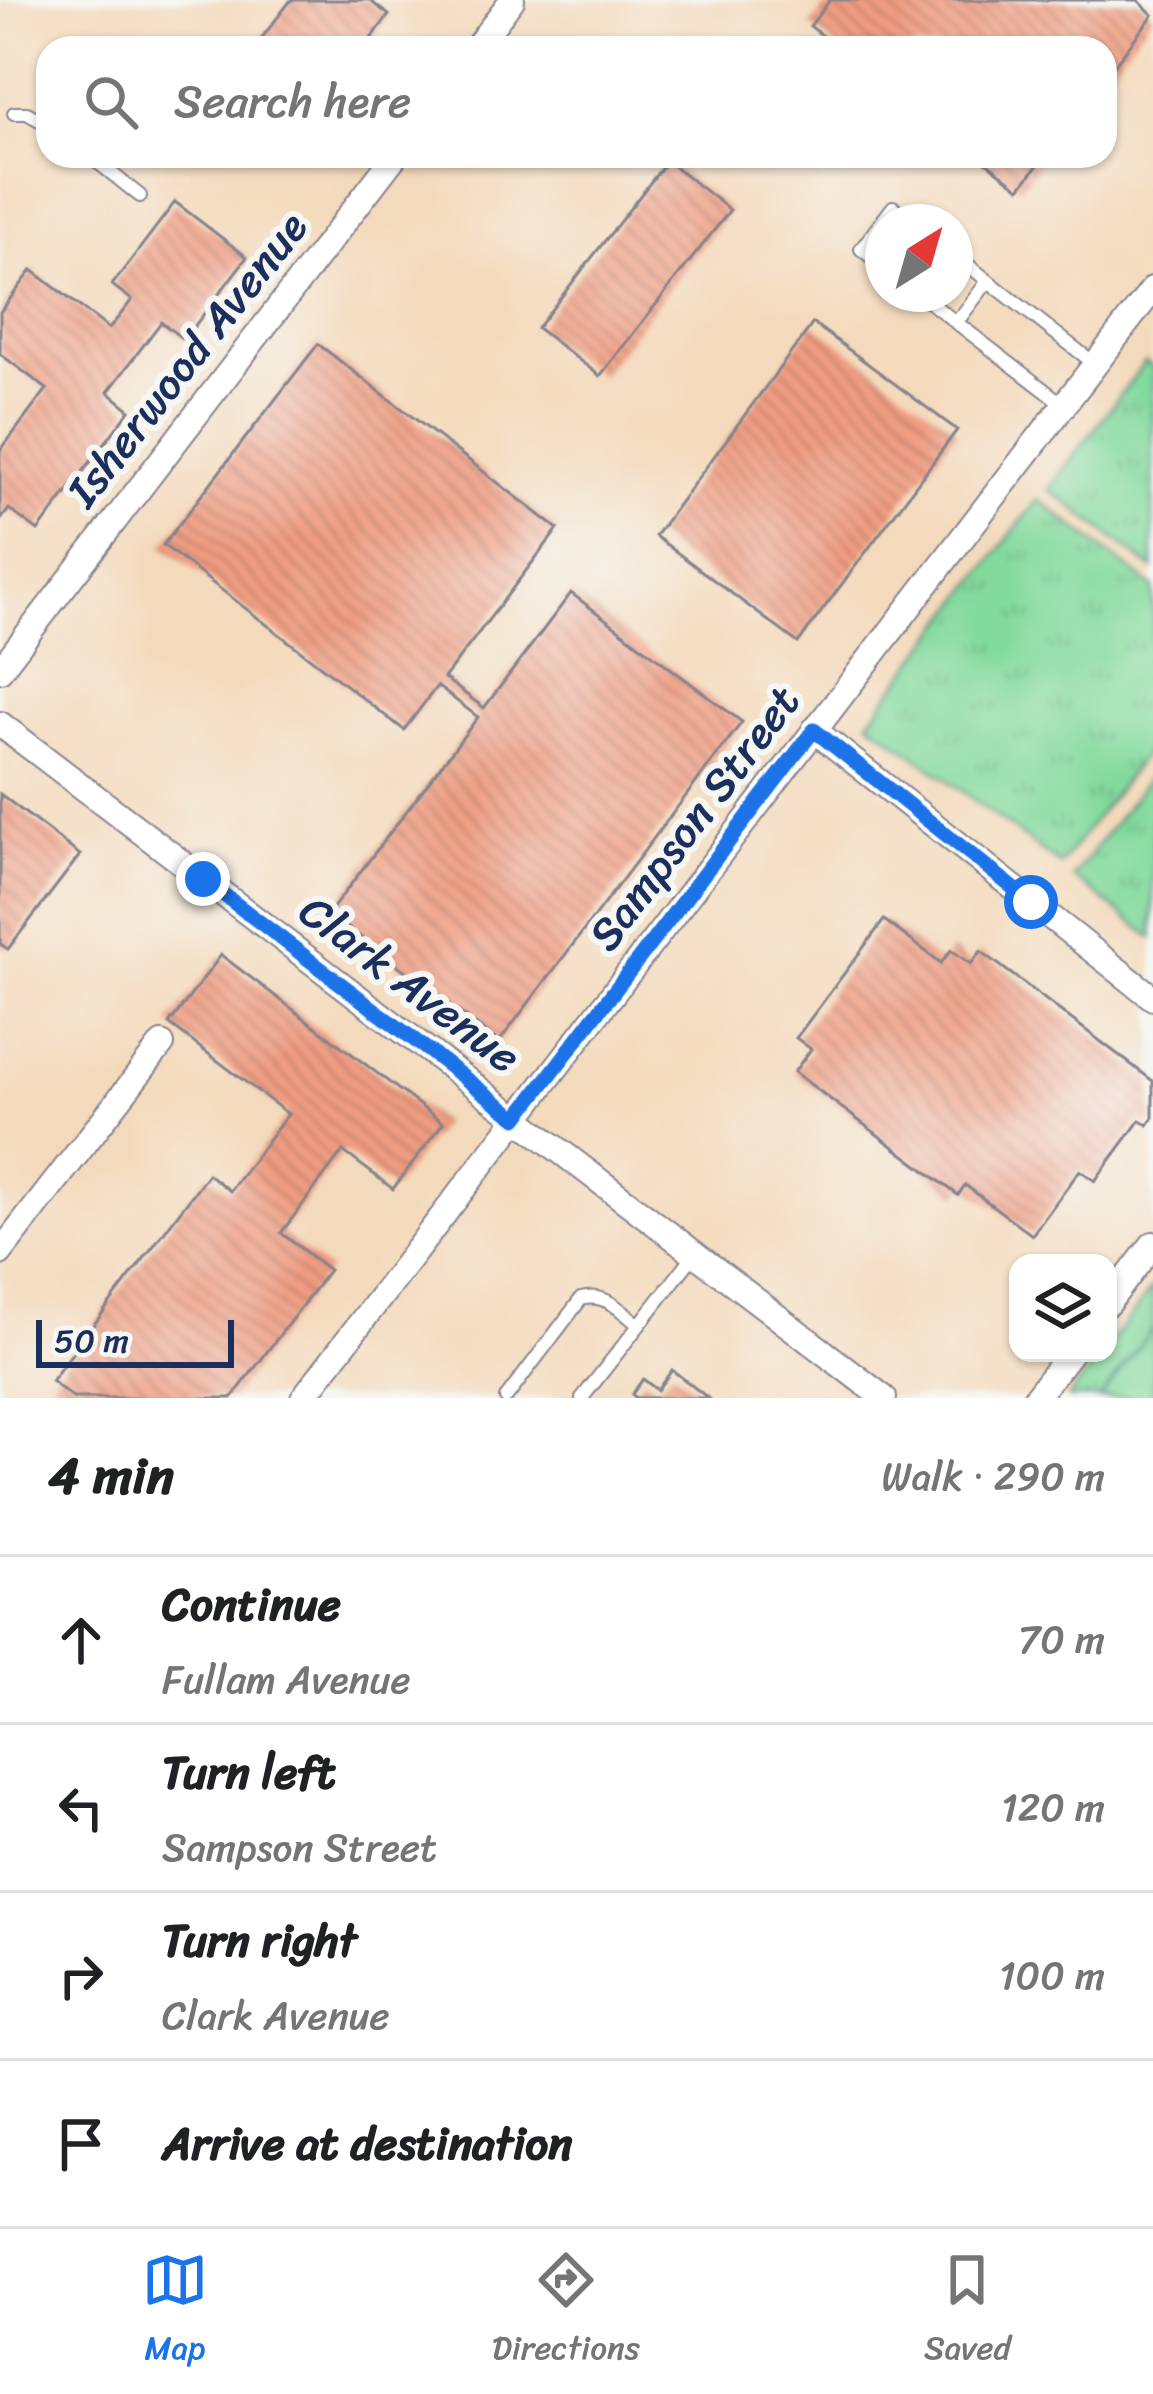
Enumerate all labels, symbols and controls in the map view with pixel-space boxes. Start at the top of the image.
search box [36,36,1117,168]
text: Search here [174,62,411,142]
icon: search [78,69,144,135]
street label: Isherwood Avenue [44,193,329,527]
north arrow [865,204,973,312]
street label: Sampson Street [567,667,821,969]
route end [176,852,230,906]
street label: Clark Avenue [281,873,539,1095]
route start [1004,875,1058,929]
map controls [1009,1254,1117,1362]
button: layers [1009,1254,1117,1362]
text: 50 m [54,1312,129,1370]
scale bar [36,1314,234,1367]
text: 4 min [48,1431,174,1521]
text: Walk · 290 m [882,1442,1105,1511]
text: Continue [162,1565,341,1645]
text: 70 m [1018,1605,1105,1674]
icon: ahead [48,1607,114,1673]
text: Fullam Avenue [162,1645,411,1714]
text: Turn left [162,1733,335,1813]
text: 120 m [1001,1773,1105,1842]
icon: left [48,1775,114,1841]
text: Sampson Street [162,1813,437,1882]
text: Turn right [162,1901,357,1981]
text: 100 m [999,1941,1105,2010]
icon: right [48,1943,114,2009]
text: Clark Avenue [162,1981,390,2050]
text: Arrive at destination [162,2104,572,2184]
icon: arrive [48,2111,114,2177]
tab: Map [142,2247,208,2377]
tab: Directions [492,2247,640,2377]
tab: Saved [924,2247,1011,2377]

